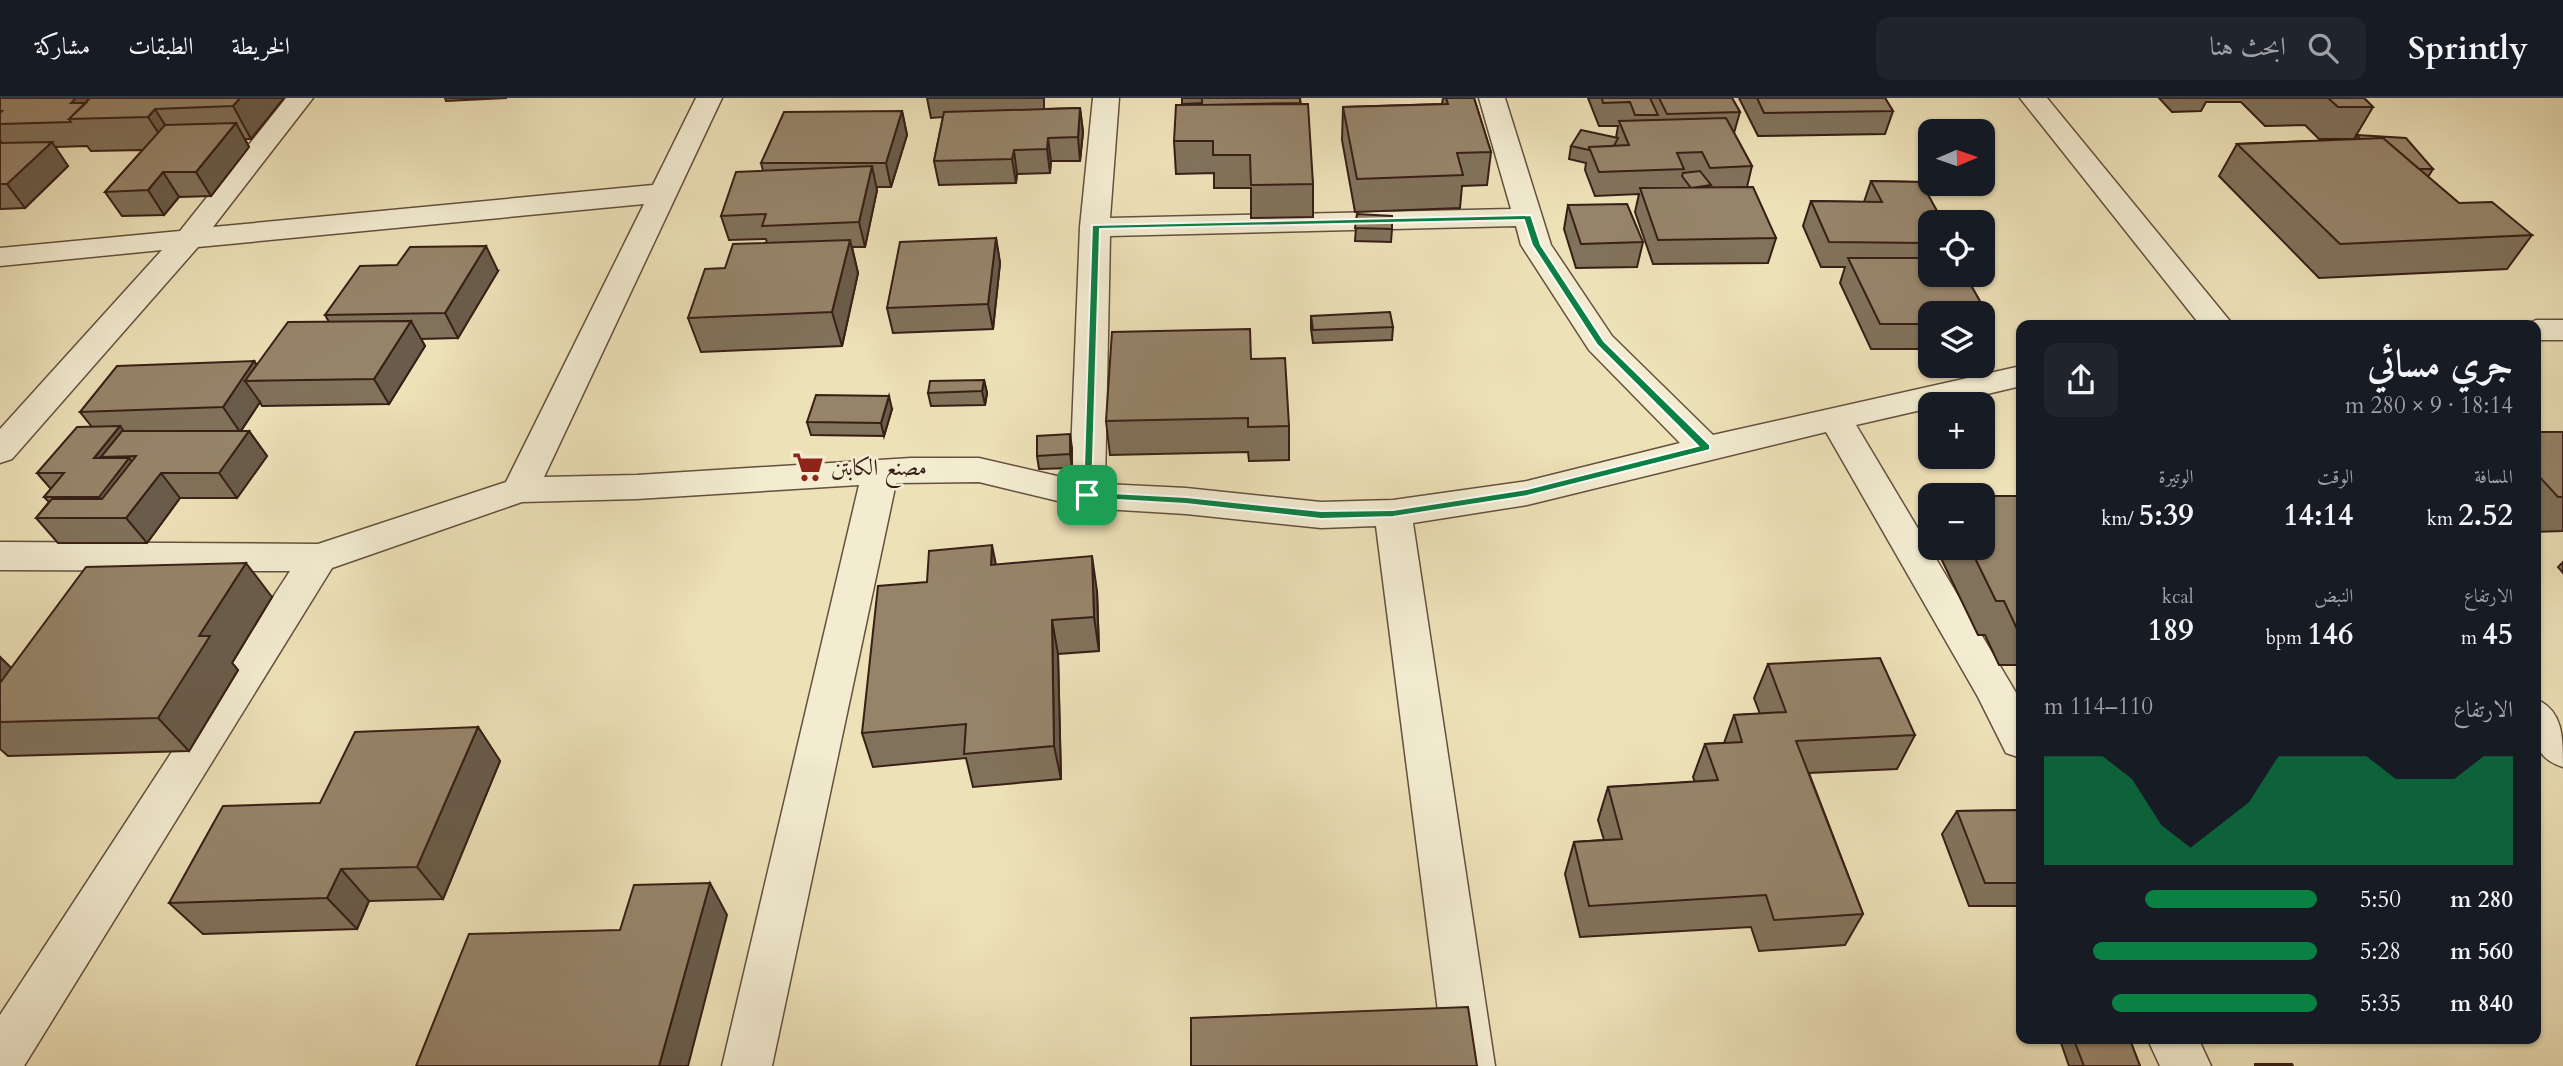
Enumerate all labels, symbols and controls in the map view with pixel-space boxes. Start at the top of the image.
search box [1876,17,2366,80]
text: Sprintly [2408,26,2528,71]
text: ابحث هنا [2210,29,2286,64]
icon: search [2304,29,2342,67]
text: مشاركة [35,30,90,63]
text: الطبقات [128,30,194,63]
text: الخريطة [232,30,290,63]
north arrow [1918,119,1995,196]
map controls [1918,119,1995,560]
button: locate [1918,210,1995,287]
button: layers [1918,301,1995,378]
text: جري مسائي [2367,338,2513,390]
button: share [2044,343,2118,417]
text: 18:14 · 9 × 280 m [2345,390,2513,421]
button: + [1918,392,1995,469]
supermarket icon: مصنع الكابتن [791,450,825,484]
place label: مصنع الكابتن [831,452,927,488]
text: الوتيرة [2159,464,2194,490]
text: الوقت [2317,464,2353,490]
text: المسافة [2474,464,2513,490]
pin [1057,465,1117,525]
icon: arrive [1068,476,1106,514]
button: − [1918,483,1995,560]
text: 5:39 [2139,495,2194,536]
text: 14:14 [2283,495,2353,536]
text: 2.52 [2458,495,2513,536]
text: /km [2101,506,2139,532]
text: km [2427,506,2458,532]
text: النبض [2314,583,2353,609]
text: الارتفاع [2464,583,2513,609]
text: kcal [2162,584,2194,610]
text: 189 [2148,610,2194,651]
text: 146 [2307,614,2353,655]
text: 45 [2482,614,2513,655]
text: bpm [2266,625,2307,651]
text: m [2461,625,2482,651]
text: 110–114 m [2044,691,2153,722]
text: الارتفاع [2453,694,2513,725]
text: 5:50 [2360,884,2401,915]
text: 280 m [2450,884,2513,915]
text: 5:28 [2360,936,2401,967]
text: 560 m [2450,936,2513,967]
text: 5:35 [2360,988,2401,1019]
text: 840 m [2450,988,2513,1019]

